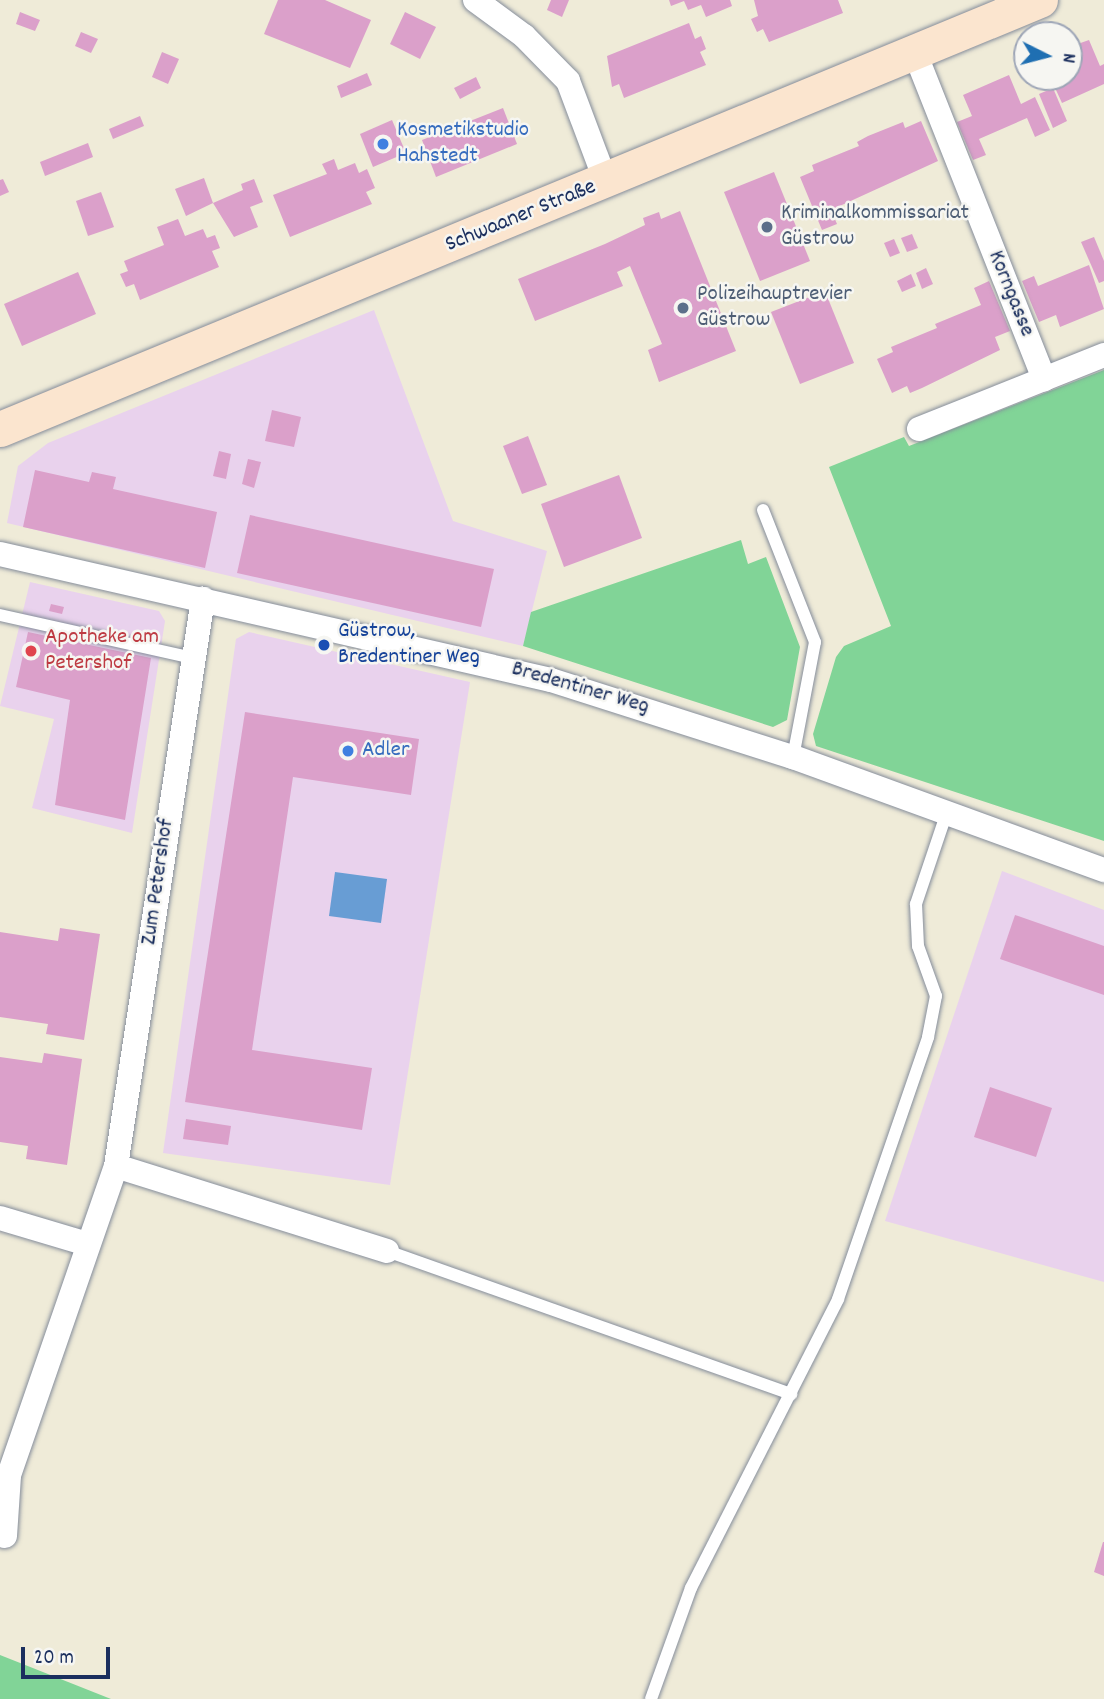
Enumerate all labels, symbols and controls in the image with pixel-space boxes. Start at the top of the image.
north arrow [1013,21,1083,91]
text: N [1053,52,1081,64]
place label: Kosmetikstudio Hahstedt [397,117,529,171]
marker: Kosmetikstudio Hahstedt [375,136,391,152]
street label: Schwaaner Straße [442,174,600,260]
place label: Kriminalkommissariat Güstrow [781,200,969,254]
marker: Kriminalkommissariat Güstrow [759,219,775,235]
street label: Korngasse [980,247,1040,341]
place label: Polizeihauptrevier Güstrow [697,281,852,335]
marker: Polizeihauptrevier Güstrow [675,300,691,316]
place label: Güstrow, Bredentiner Weg [338,618,480,672]
place label: Apotheke am Petershof [45,624,159,678]
marker: Güstrow, Bredentiner Weg [316,637,332,653]
marker: Apotheke am Petershof [23,643,39,659]
street label: Bredentiner Weg [508,656,652,722]
place label: Adler [362,737,409,765]
marker: Adler [340,743,356,759]
street label: Zum Petershof [136,817,182,947]
scale bar [24,1632,114,1676]
text: 20 m [34,1644,74,1674]

